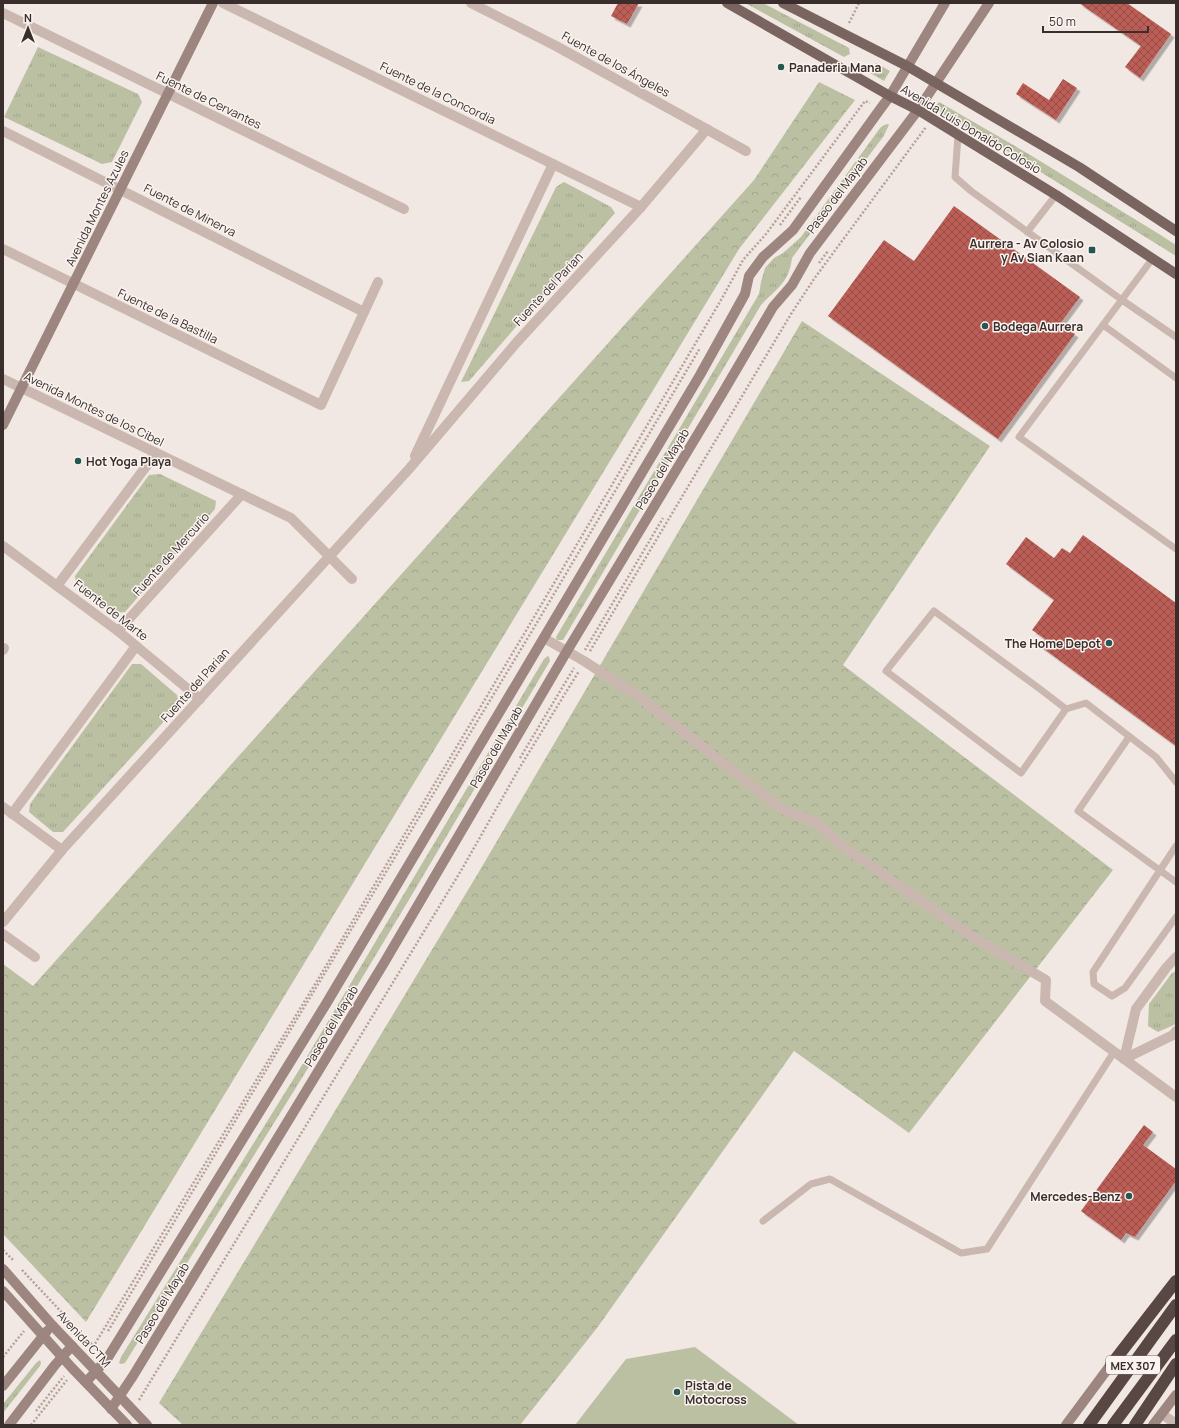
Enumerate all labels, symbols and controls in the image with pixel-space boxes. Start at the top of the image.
north arrow [8,8,48,48]
scale bar [1043,8,1148,34]
text: N [24,10,32,25]
text: 50 m [1049,13,1076,30]
street label: Fuente de los Ángeles [559,27,673,101]
street label: Fuente de la Concordia [377,58,499,128]
place label: Panaderia Mana [789,59,882,76]
marker: Panaderia Mana [776,62,786,72]
street label: Fuente de Cervantes [154,67,264,133]
street label: Avenida Luis Donaldo Colosio [898,80,1044,178]
street label: Avenida Montes Azules [61,147,133,269]
street label: Paseo del Mayab [803,153,871,237]
street label: Fuente de Minerva [141,179,239,241]
place label: Aurrera - Av Colosio y Av Sian Kaan [970,235,1084,266]
marker: Aurrera - Av Colosio y Av Sian Kaan [1087,245,1097,255]
street label: Fuente del Parian [509,248,587,330]
street label: Fuente de la Bastilla [115,284,221,348]
place label: Bodega Aurrera [993,318,1083,335]
marker: Bodega Aurrera [980,321,990,331]
street label: Avenida Montes de los Cibel [21,368,167,450]
street label: Paseo del Mayab [631,425,693,513]
place label: Hot Yoga Playa [86,453,171,470]
marker: Hot Yoga Playa [73,456,83,466]
street label: Fuente de Mercurio [129,509,213,599]
street label: Fuente de Marte [70,576,152,644]
place label: The Home Depot [1005,635,1101,652]
marker: The Home Depot [1104,638,1114,648]
street label: Fuente del Parian [157,644,233,726]
street label: Paseo del Mayab [466,703,526,791]
street label: Paseo del Mayab [300,982,362,1070]
place label: Mercedes-Benz [1030,1188,1121,1205]
marker: Mercedes-Benz [1124,1191,1134,1201]
street label: Paseo del Mayab [131,1259,193,1347]
street label: Avenida CTM [53,1307,115,1371]
road number: MEX 307 [1106,1356,1160,1374]
place label: Pista de Motocross [685,1377,747,1408]
marker: Pista de Motocross [672,1387,682,1397]

